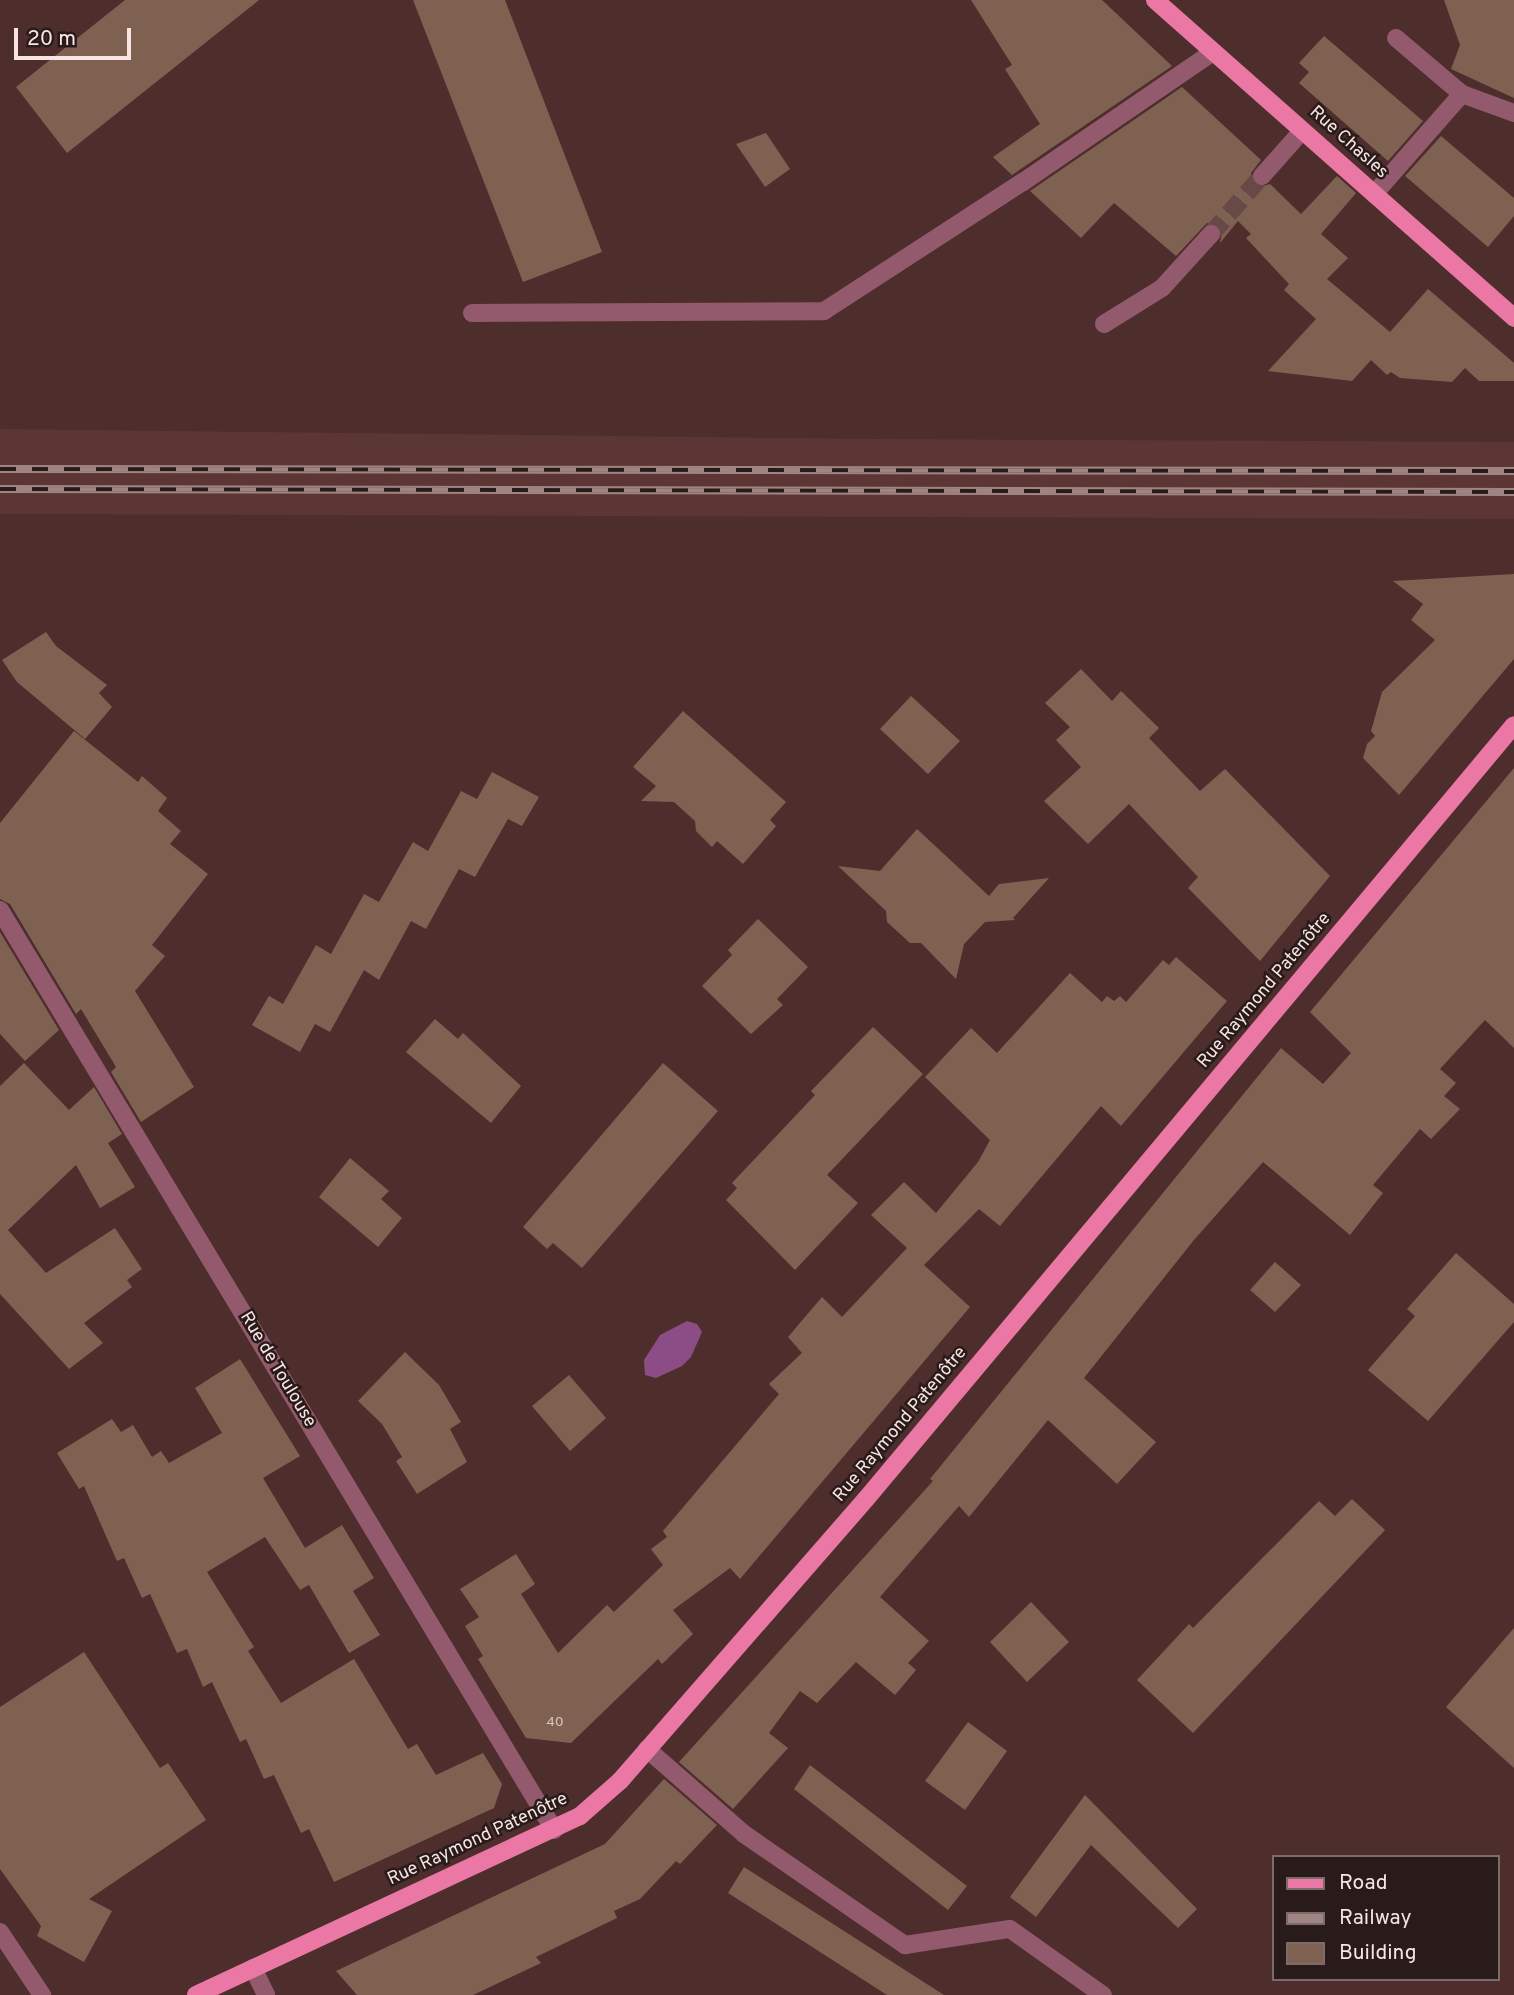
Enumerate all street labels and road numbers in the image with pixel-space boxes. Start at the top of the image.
street label: Rue Chasles [1304,102,1392,184]
street label: Rue Raymond Patenôtre [1194,909,1336,1073]
street label: Rue de Toulouse [234,1308,320,1432]
street label: Rue Raymond Patenôtre [830,1343,972,1507]
street label: Rue Raymond Patenôtre [385,1789,571,1891]

